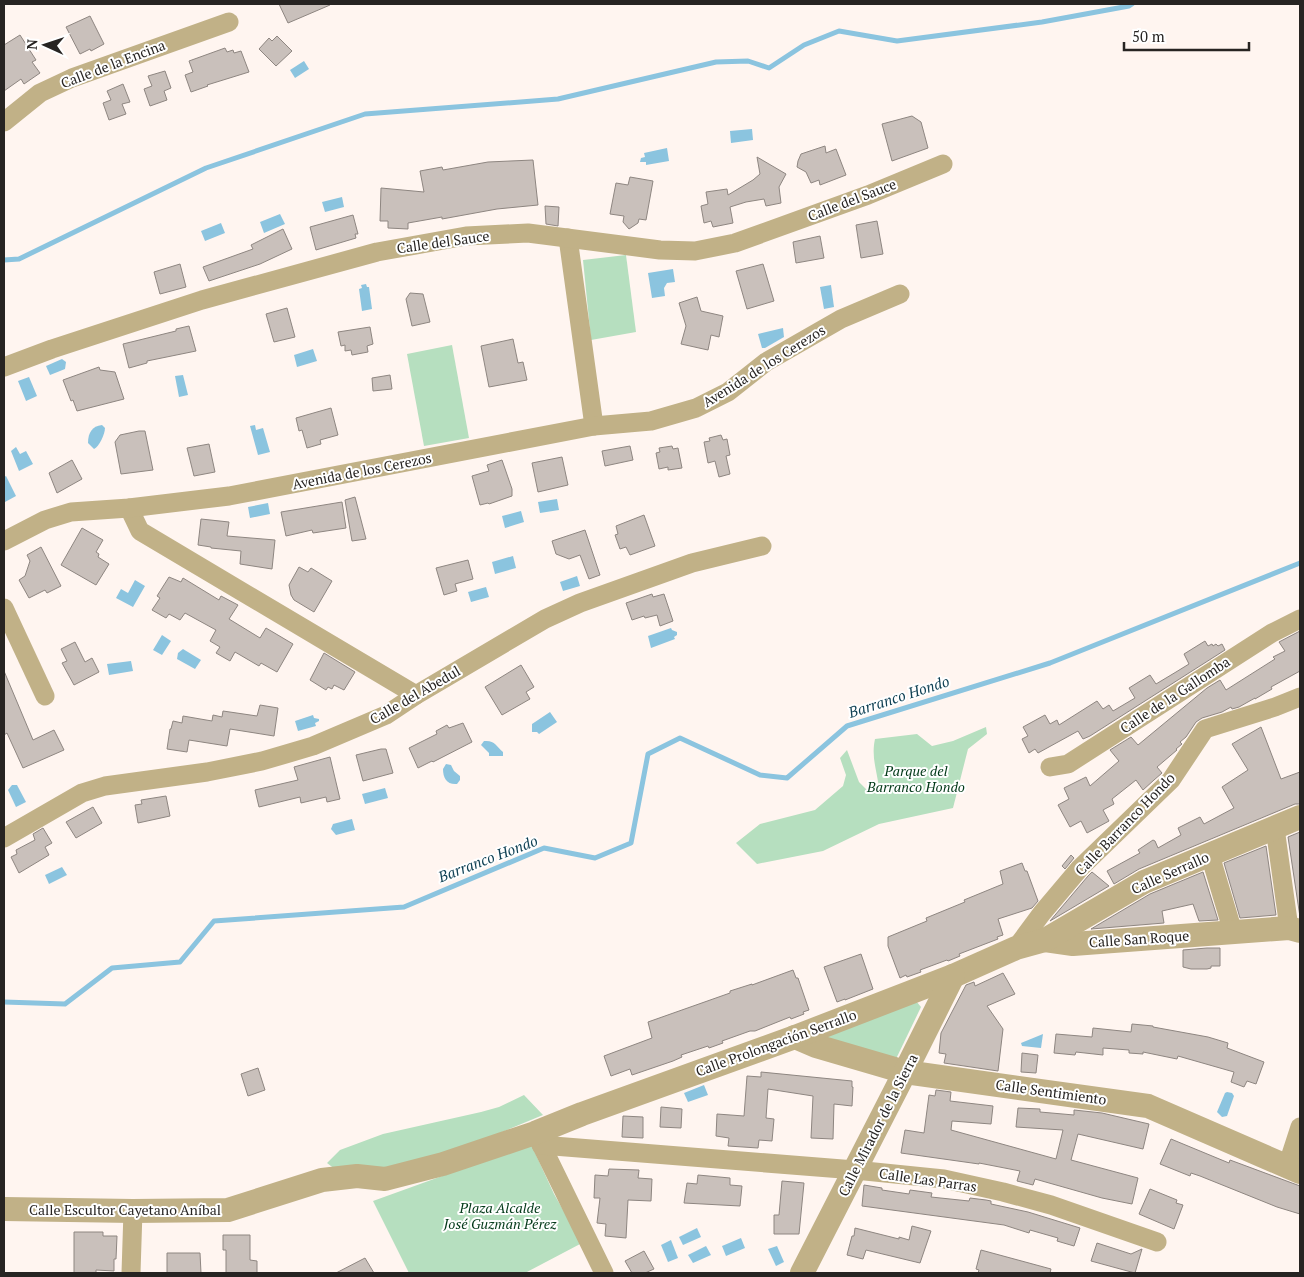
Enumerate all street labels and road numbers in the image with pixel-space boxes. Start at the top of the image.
street label: Calle de la Encina [58,35,168,92]
street label: Calle del Sauce [805,174,899,225]
street label: Calle del Sauce [395,226,490,257]
street label: Avenida de los Cerezos [699,320,829,411]
street label: Avenida de los Cerezos [291,448,433,493]
street label: Calle de la Gallomba [1116,652,1233,737]
street label: Calle del Abedul [366,661,463,728]
street label: Calle Barranco Hondo [1071,768,1179,879]
street label: Calle Serrallo [1128,847,1212,898]
street label: Calle San Roque [1088,926,1190,951]
street label: Calle Prolongación Serrallo [693,1004,859,1081]
street label: Calle Mirador de la Sierra [833,1050,922,1199]
street label: Calle Sentimiento [994,1074,1108,1109]
street label: Calle Las Parras [878,1163,978,1196]
street label: Calle Escultor Cayetano Aníbal [29,1200,221,1219]

